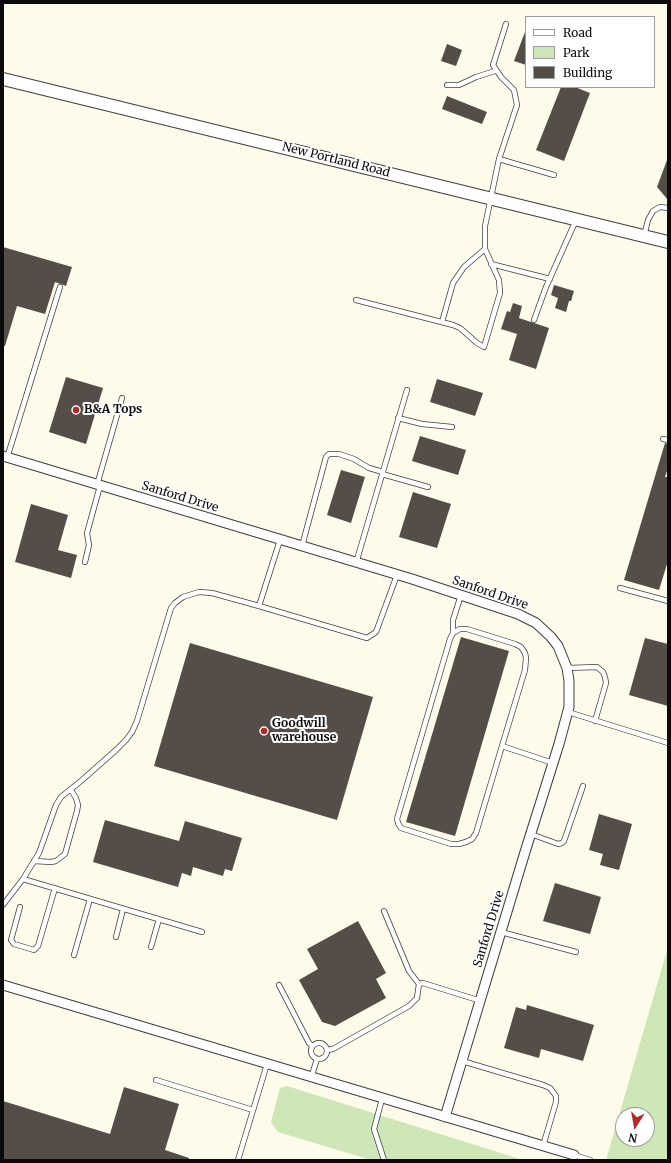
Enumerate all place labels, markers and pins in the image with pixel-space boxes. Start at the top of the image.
place label: B&A Tops [84,403,142,417]
marker: B&A Tops [71,405,81,415]
place label: Goodwill warehouse [272,717,336,745]
marker: Goodwill warehouse [259,726,269,736]

